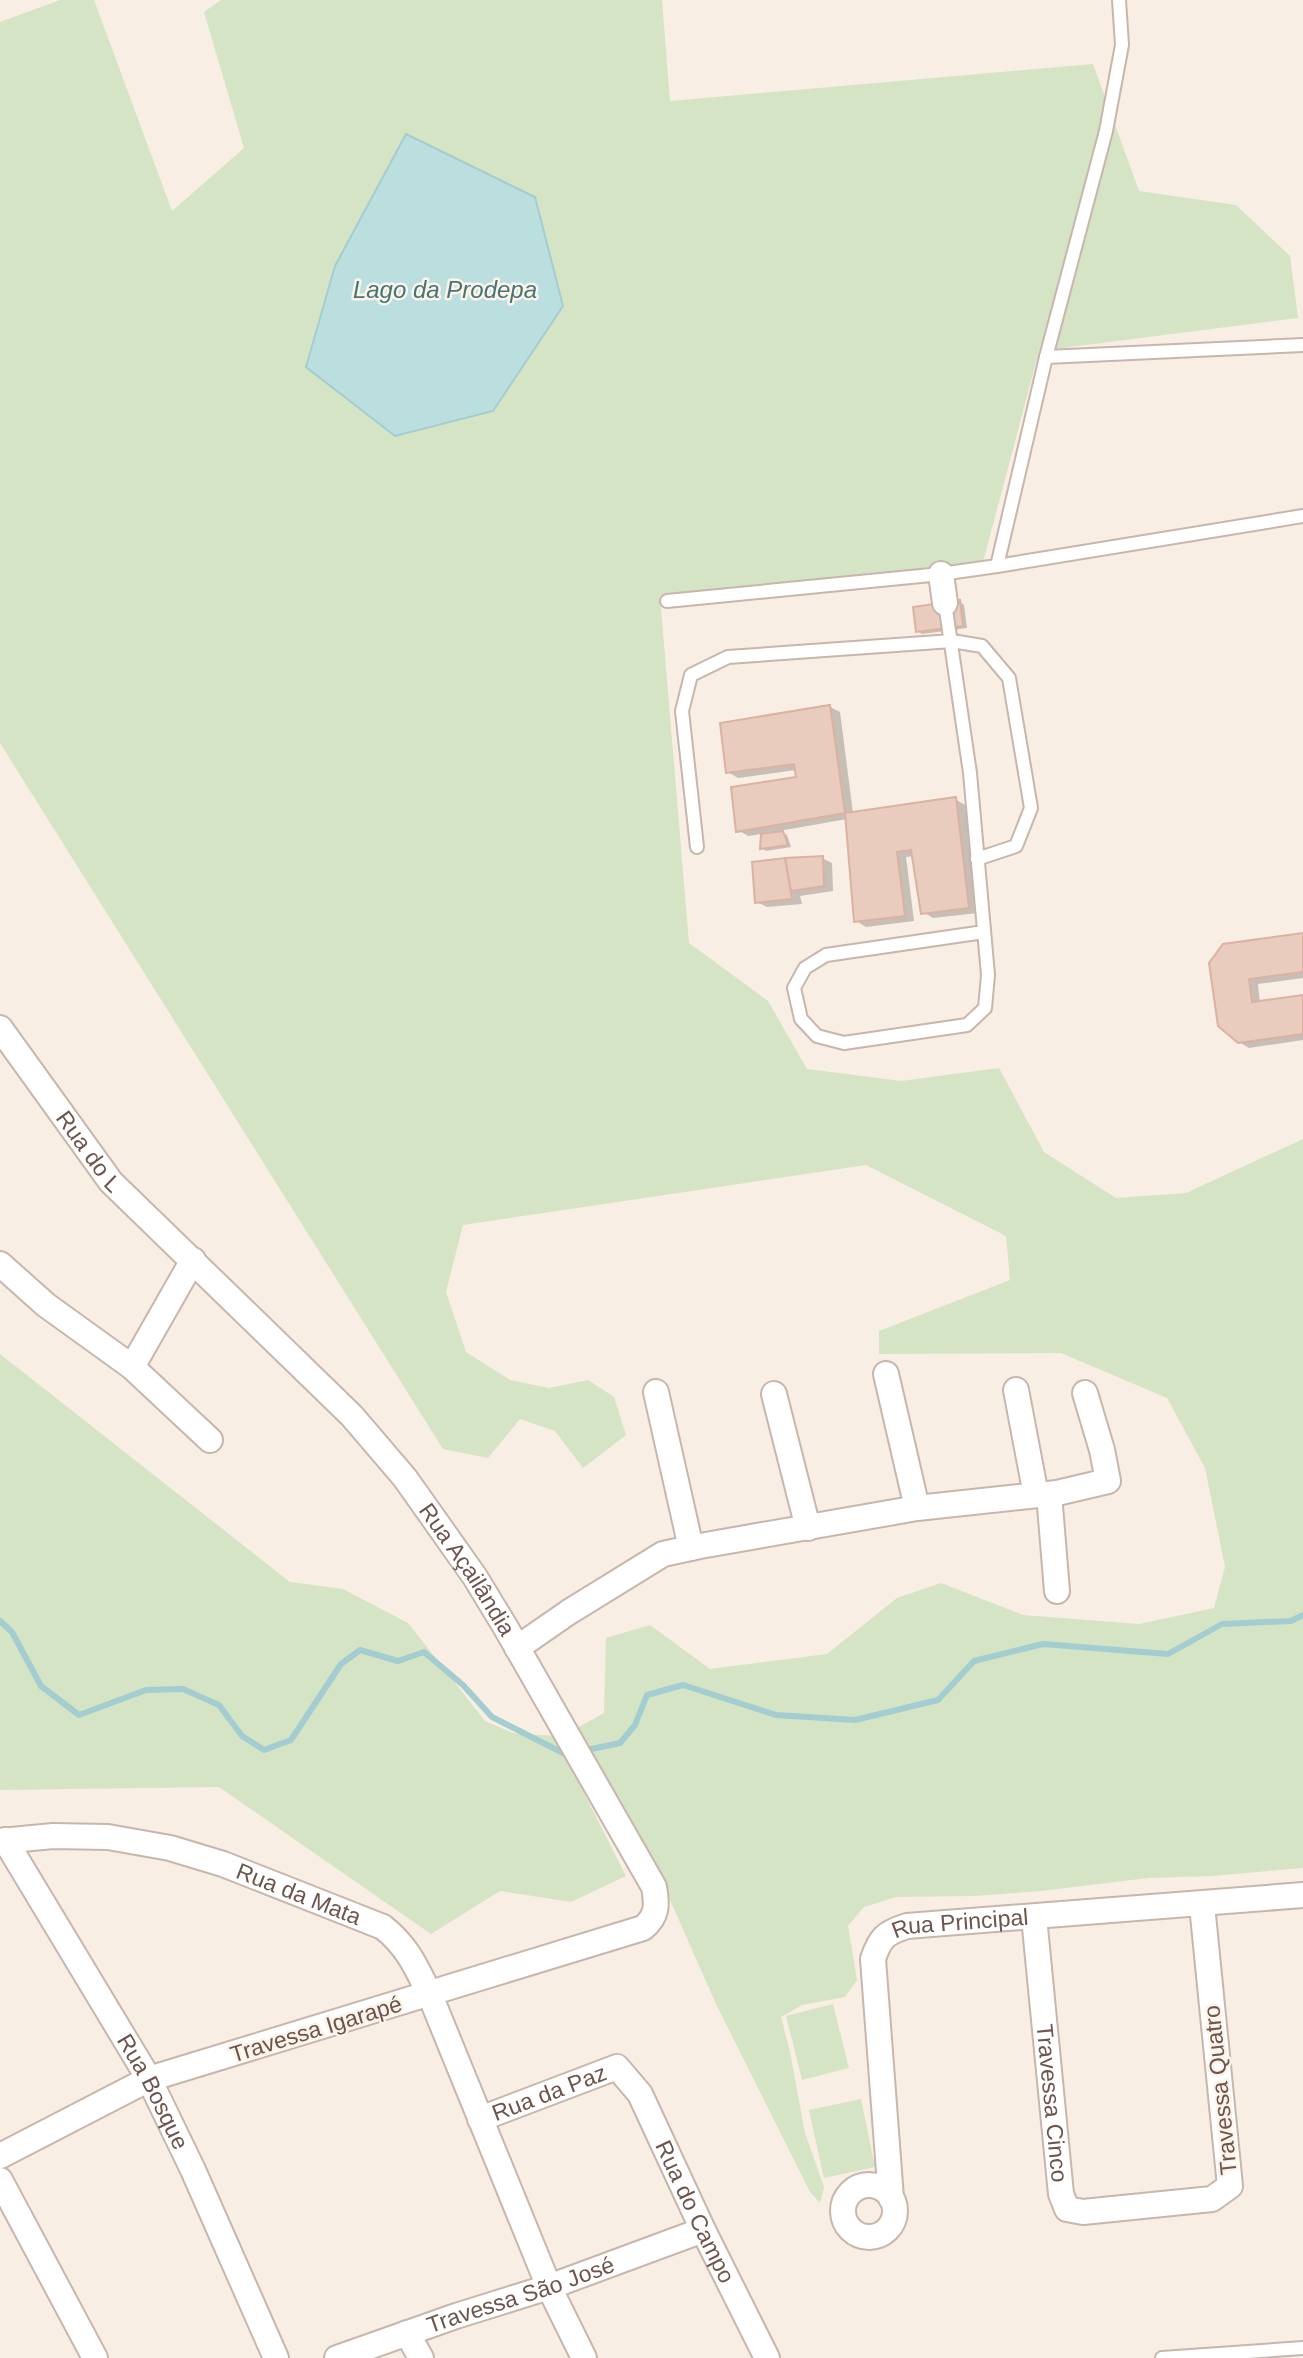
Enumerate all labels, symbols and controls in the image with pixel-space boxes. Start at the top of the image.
water label: Lago da Prodepa [353,276,537,303]
street label: Rua do L [51,1106,127,1198]
street label: Rua Açailândia [414,1498,521,1640]
street label: Rua da Mata [233,1858,365,1930]
street label: Rua Principal [888,1904,1029,1943]
street label: Travessa Igarapé [227,1991,405,2067]
street label: Travessa Quatro [1198,2004,1242,2176]
street label: Travessa Cinco [1031,2023,1073,2184]
street label: Rua Bosque [112,2029,194,2153]
street label: Rua da Paz [488,2059,610,2126]
street label: Rua do Campo [650,2136,740,2287]
street label: Travessa São José [423,2251,618,2338]

